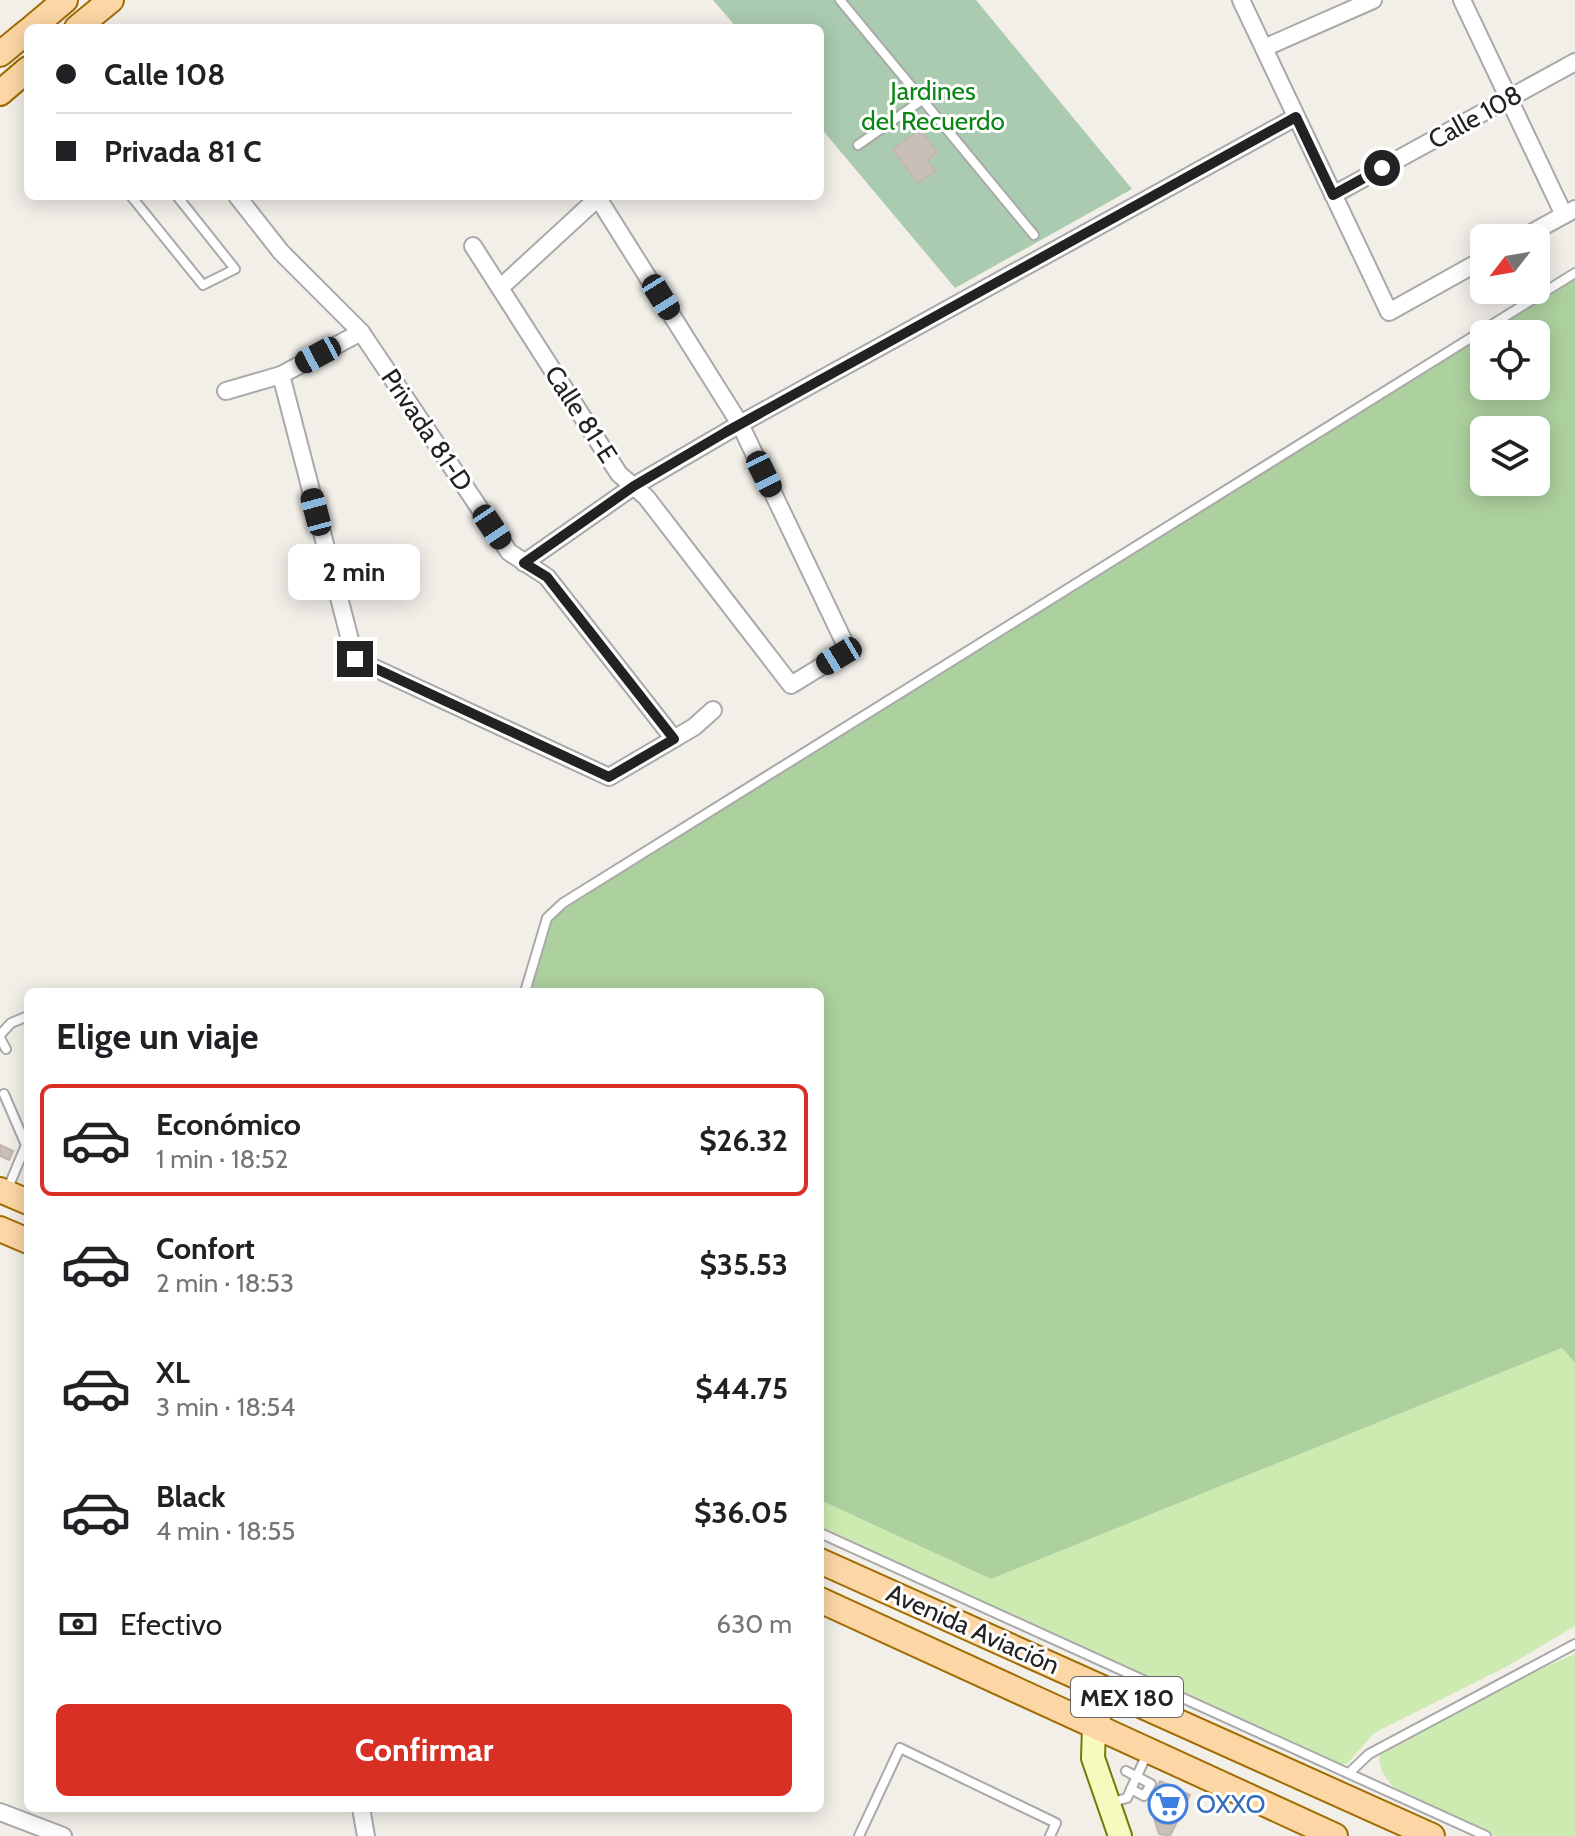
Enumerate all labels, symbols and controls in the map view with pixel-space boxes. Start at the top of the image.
text: Calle 108 [104,56,225,93]
park label: Jardines del Recuerdo [861,75,1005,137]
street label: Calle 108 [1423,78,1527,156]
text: Privada 81 C [104,133,261,170]
route start [1364,150,1400,186]
north arrow [1470,224,1550,304]
map controls [1470,224,1550,496]
car [638,270,684,324]
button: locate [1470,320,1550,400]
car [291,333,345,377]
street label: Calle 81-E [538,359,624,469]
street label: Privada 81-D [374,363,480,497]
button: layers [1470,416,1550,496]
car [743,447,785,501]
car [298,486,334,538]
car [469,500,515,554]
callout: 2 min [289,543,421,599]
text: 2 min [323,556,385,588]
car [812,633,866,679]
route end [337,641,373,677]
text: Elige un viaje [56,1014,259,1058]
icon: car [60,1104,132,1176]
text: Económico [156,1106,301,1143]
text: $26.32 [699,1122,788,1159]
text: 1 min · 18:52 [156,1143,288,1175]
icon: car [60,1228,132,1300]
text: Confort [156,1230,255,1267]
text: $35.53 [699,1246,788,1283]
text: 2 min · 18:53 [156,1267,294,1299]
icon: car [60,1352,132,1424]
text: XL [156,1354,190,1391]
text: $44.75 [695,1370,788,1407]
text: 3 min · 18:54 [156,1391,295,1423]
icon: car [60,1476,132,1548]
text: Black [156,1478,226,1515]
text: $36.05 [694,1494,788,1531]
text: 4 min · 18:55 [156,1515,295,1547]
street label: Avenida Aviación [882,1577,1064,1681]
icon: cash [56,1602,100,1646]
text: Efectivo [120,1606,222,1643]
text: 630 m [716,1608,792,1640]
road number: MEX 180 [1071,1677,1183,1717]
button: Confirmar [56,1704,792,1796]
supermarket icon: OXXO [1147,1783,1189,1825]
place label: OXXO [1196,1788,1265,1820]

